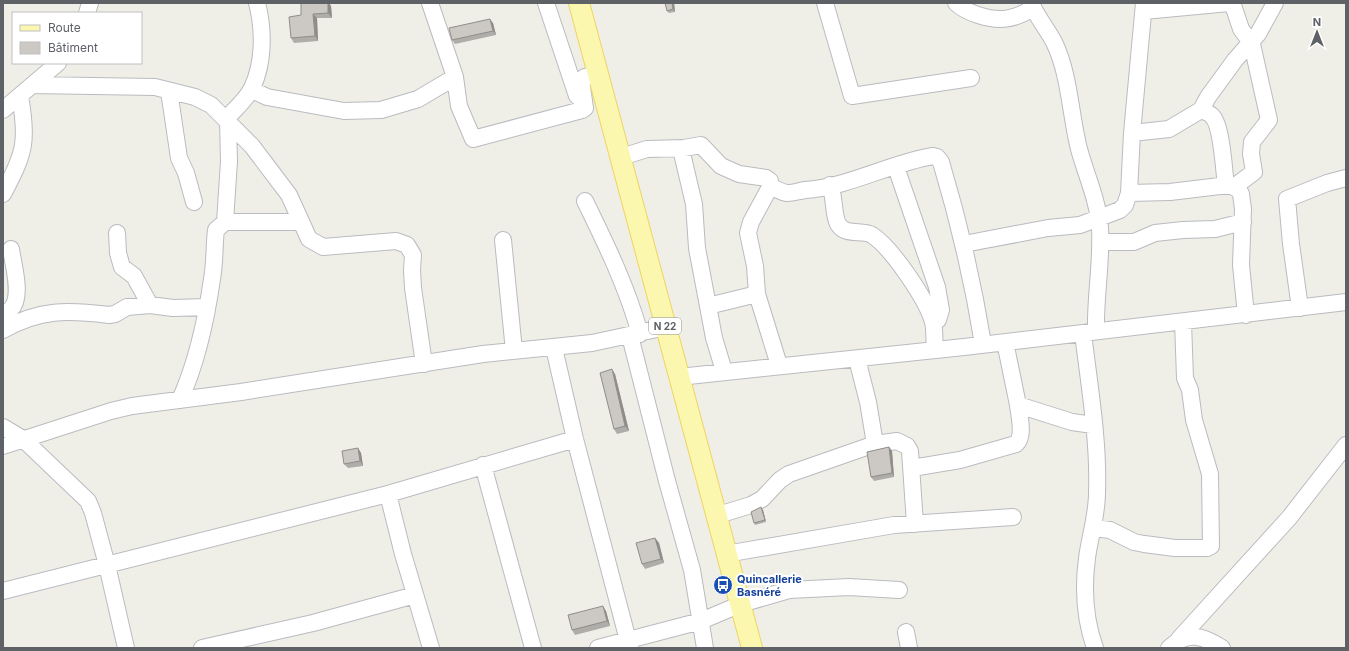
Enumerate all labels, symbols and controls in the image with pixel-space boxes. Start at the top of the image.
legend [12,12,142,64]
north arrow [1297,12,1337,52]
text: N [1313,15,1321,29]
text: Route [48,20,81,35]
text: Bâtiment [48,40,98,55]
road number: N 22 [649,318,681,334]
place label: Quincallerie Basnéré [737,572,802,599]
bus stop icon: Quincallerie Basnéré [712,574,734,596]

